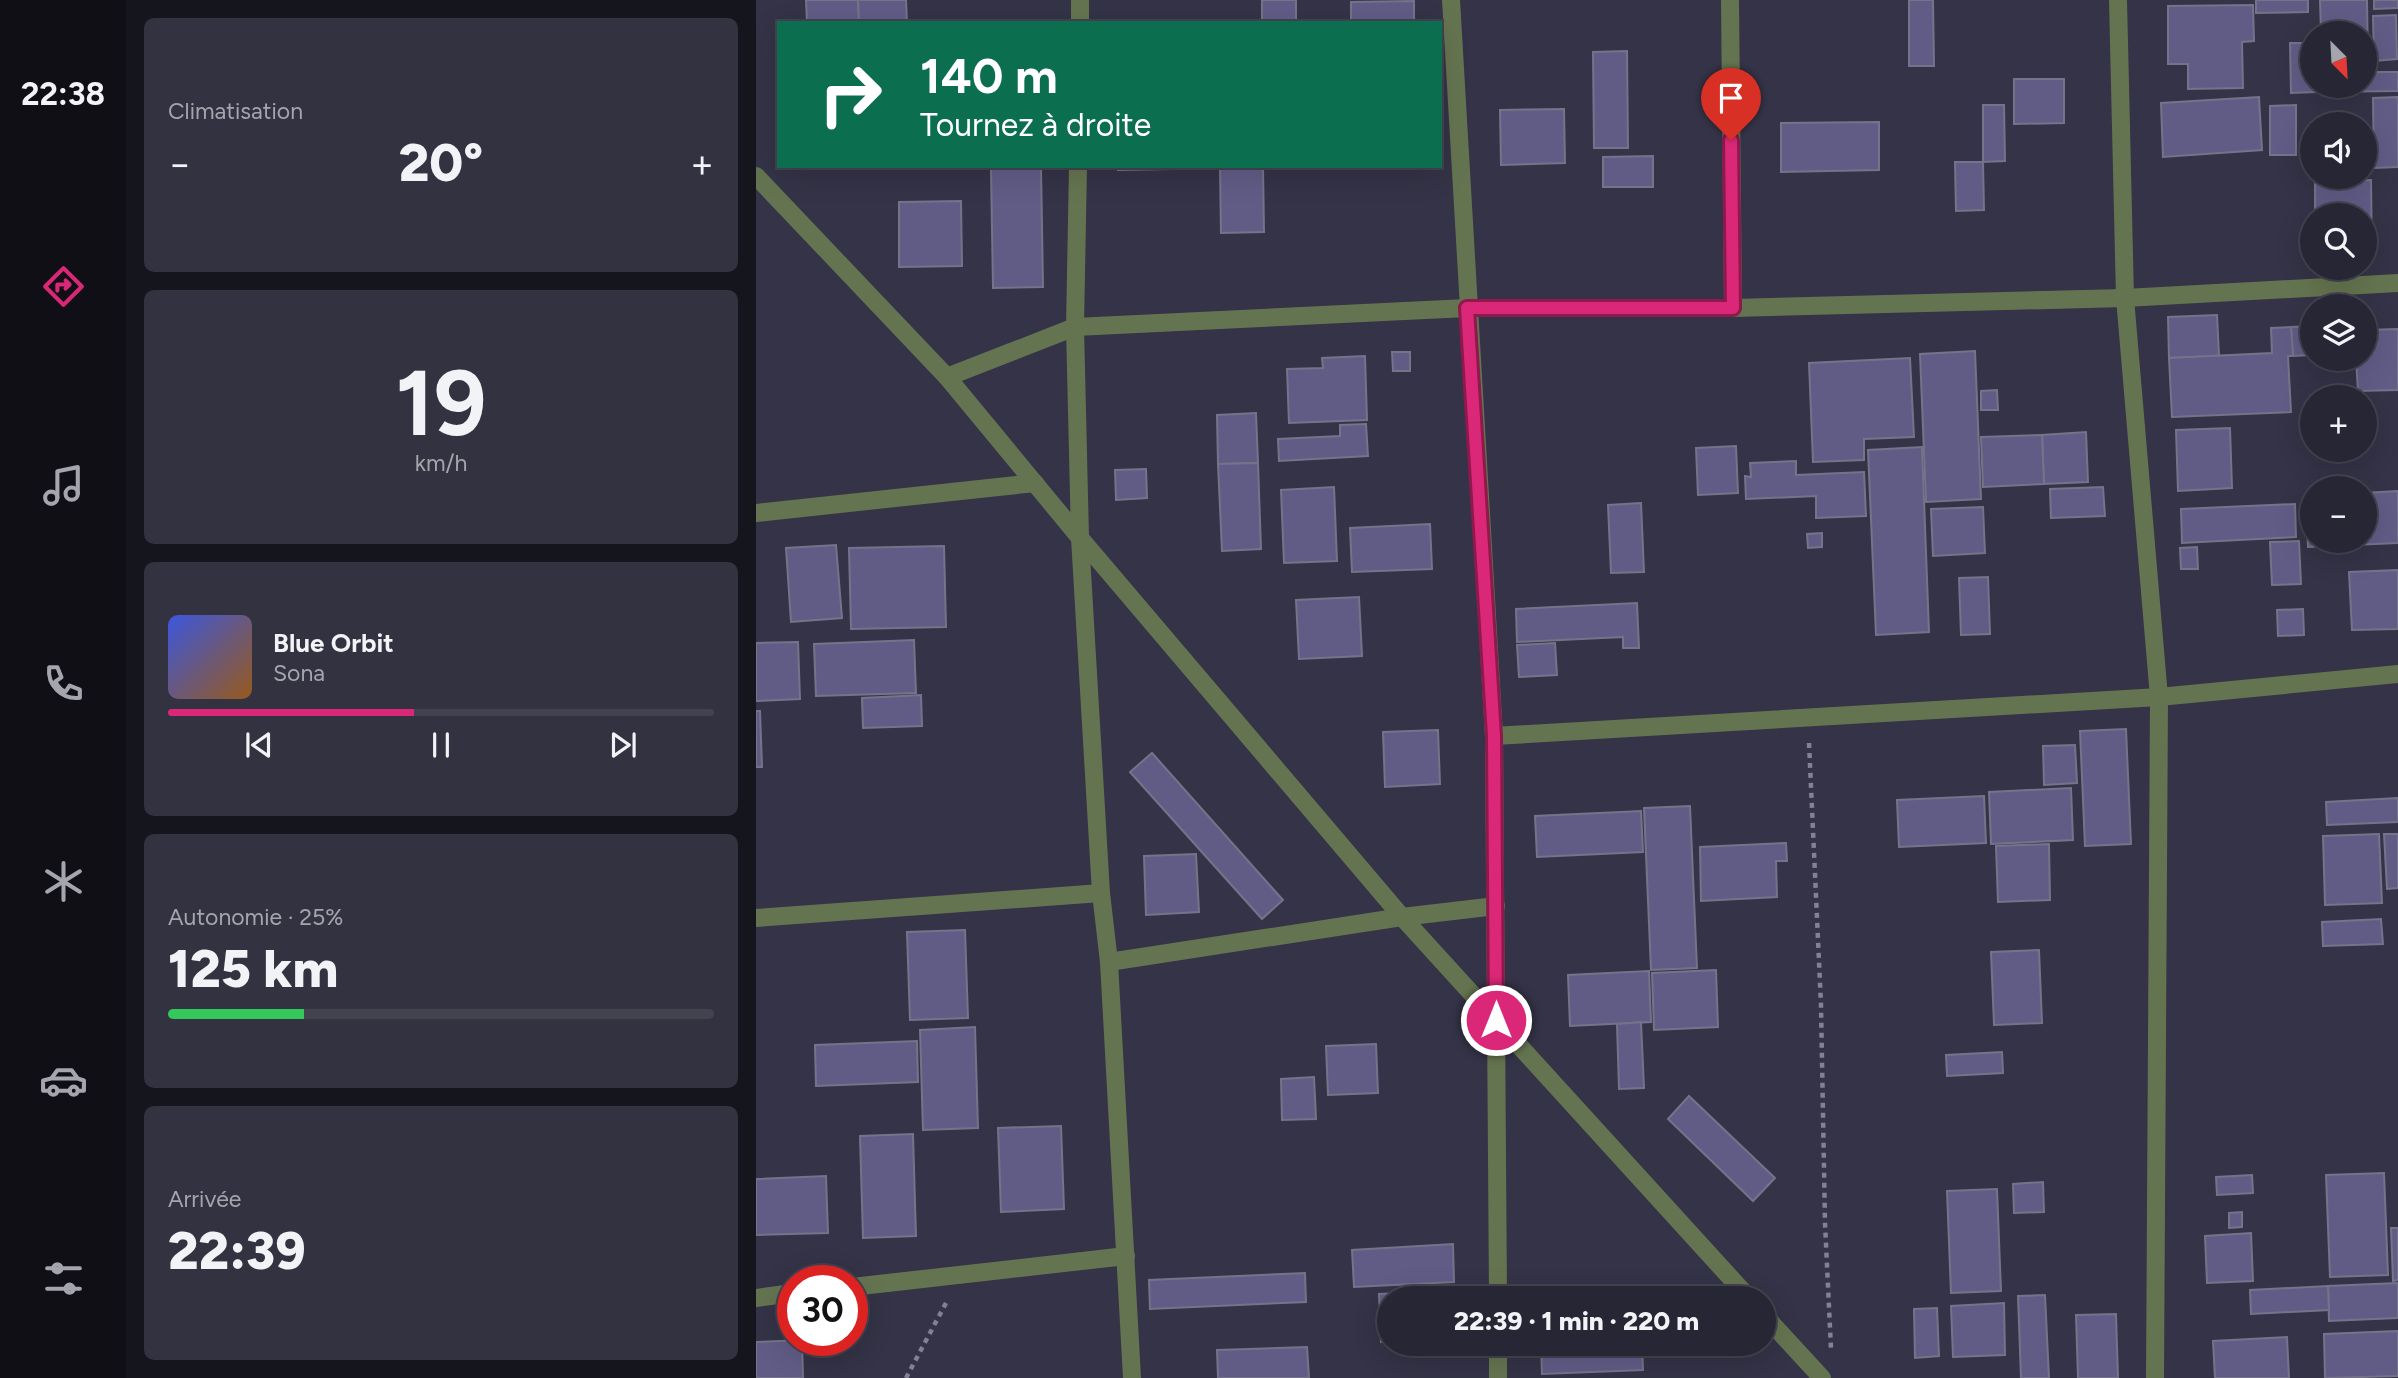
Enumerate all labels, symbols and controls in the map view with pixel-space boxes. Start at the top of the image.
north arrow [2300,21,2376,98]
map controls [2300,21,2377,553]
text: 140 m [920,46,1058,105]
icon: right [805,49,896,140]
pin [1701,68,1761,140]
text: 22:38 [21,75,105,113]
icon: arrive [1712,79,1750,117]
text: Climatisation [168,97,303,125]
text: Tournez à droite [920,106,1151,144]
button: sound [2300,112,2377,189]
text: 20° [399,132,483,194]
text: − [168,141,192,187]
text: + [690,141,714,187]
button: search [2300,203,2377,280]
icon: directions [39,262,88,311]
button: layers [2300,294,2377,371]
text: 19 [395,349,487,458]
button: + [2300,385,2377,462]
text: km/h [415,449,467,477]
icon: music [39,461,88,510]
button: − [2300,476,2377,553]
text: Blue Orbit [273,627,394,659]
icon: phone [39,659,88,708]
text: Sona [273,659,325,687]
icon: previous [240,726,278,764]
icon: pause [422,726,460,764]
icon: next [604,726,642,764]
icon: climate [39,857,88,906]
text: Autonomie · 25% [168,903,343,931]
text: 125 km [168,938,338,1000]
position arrow [1459,983,1533,1057]
icon: car [39,1056,88,1105]
text: Arrivée [168,1185,241,1213]
text: 22:39 [168,1220,306,1282]
icon: filters [39,1254,88,1303]
speed limit sign: 30 [777,1265,868,1356]
text: 22:39 · 1 min · 220 m [1454,1305,1699,1337]

